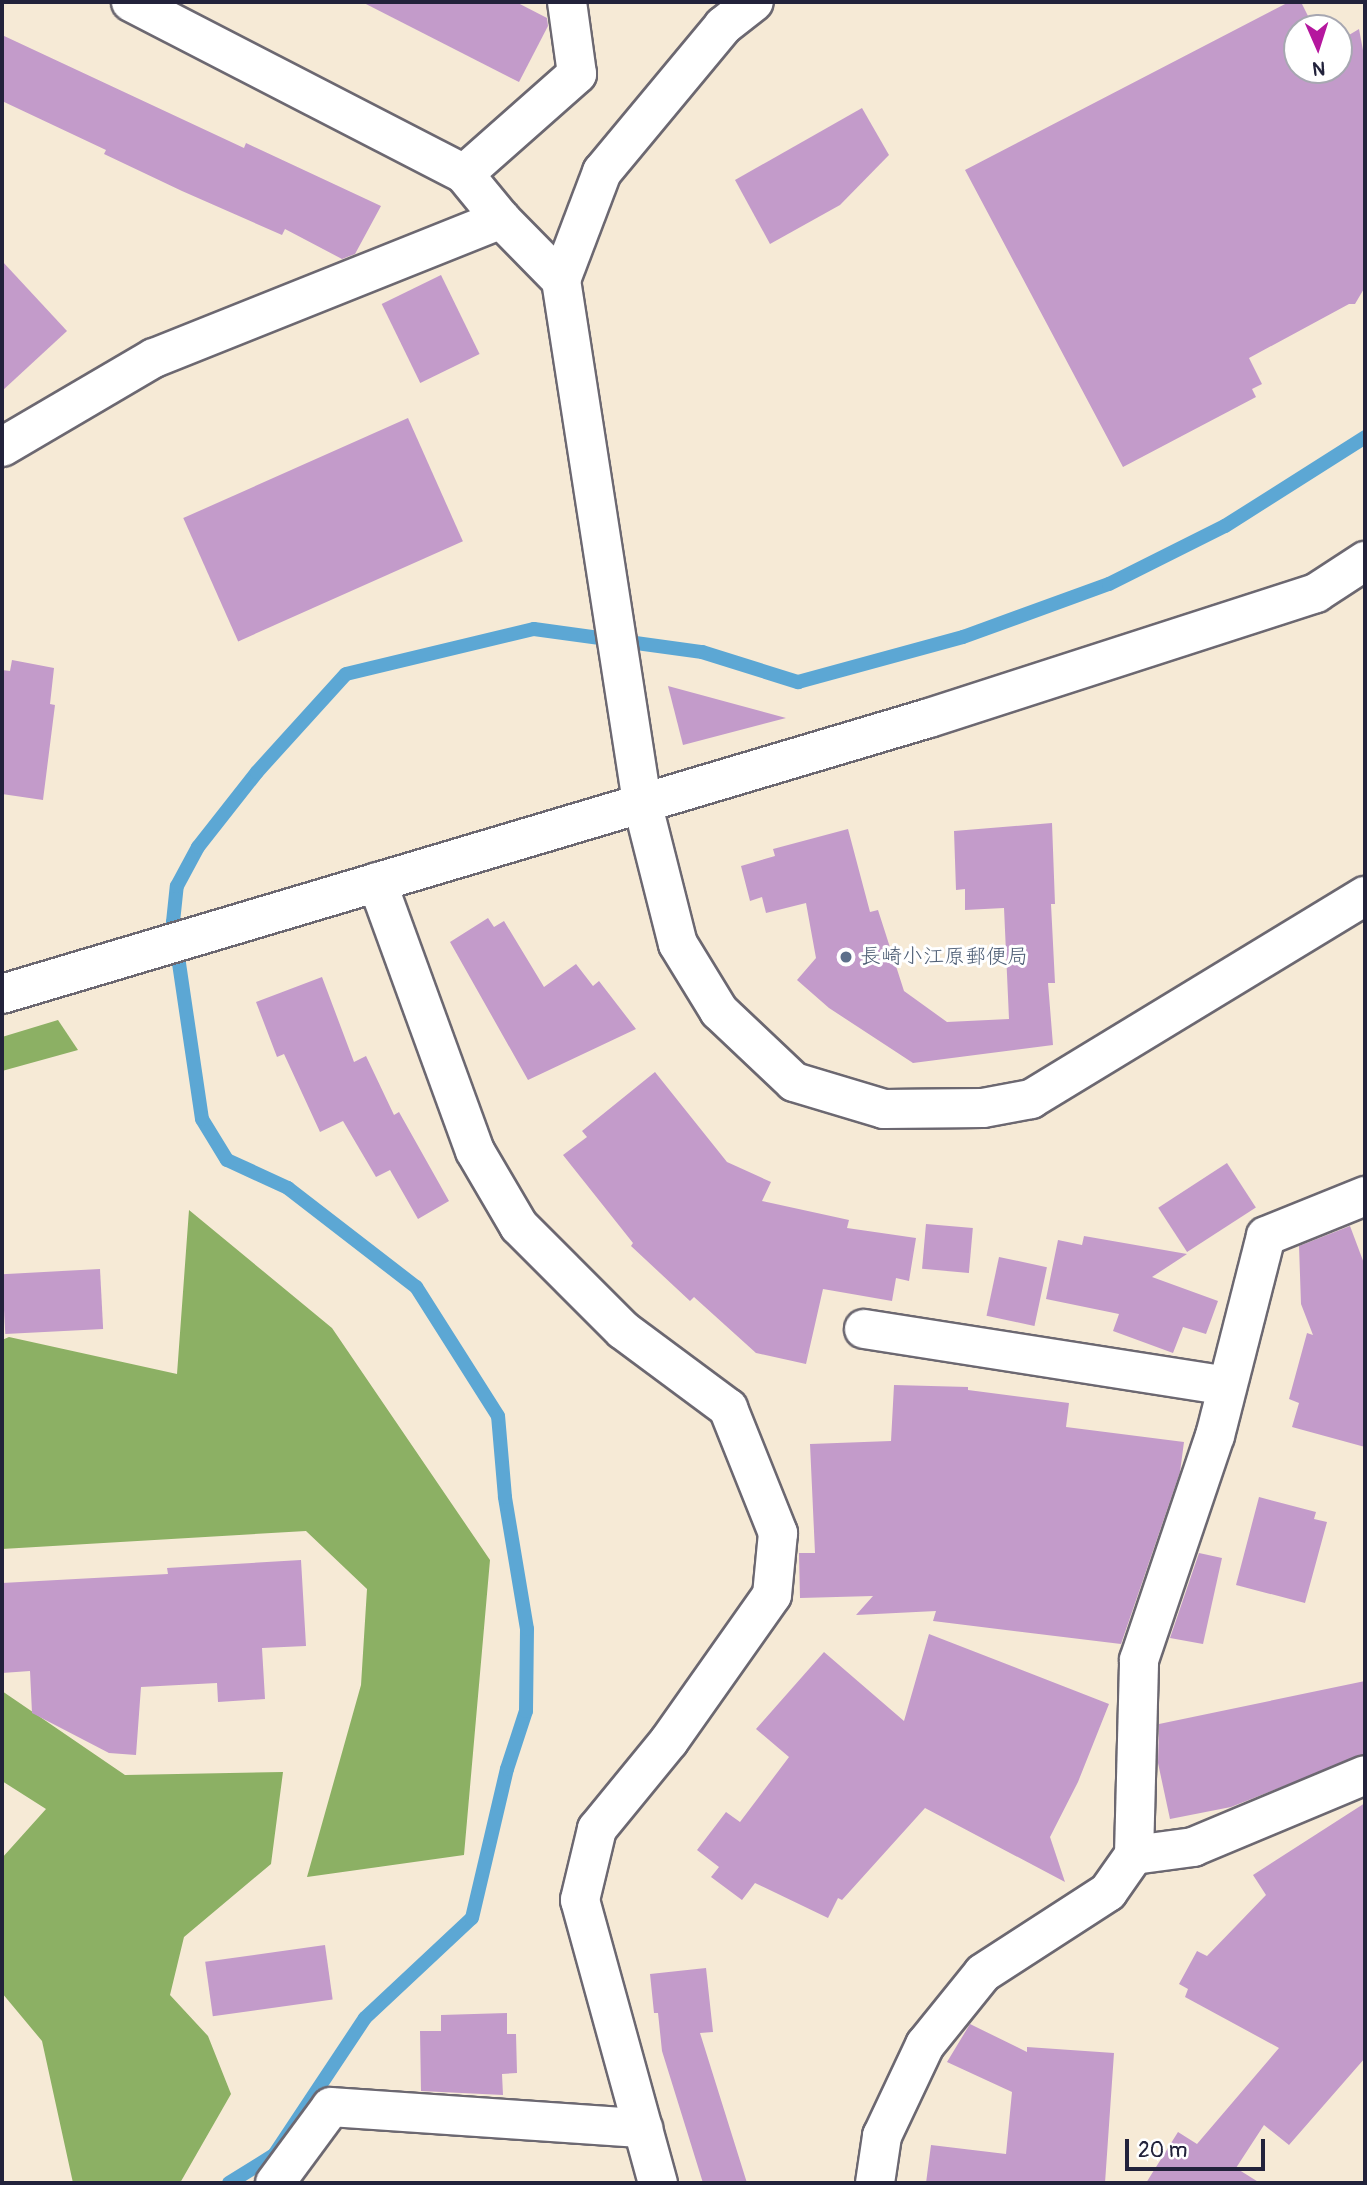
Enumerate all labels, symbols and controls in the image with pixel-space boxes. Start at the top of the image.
north arrow [1283,14,1353,84]
text: N [1312,56,1326,80]
place label: 長崎小江原郵便局 [860,944,1028,970]
marker: 長崎小江原郵便局 [838,949,854,965]
scale bar [1129,2126,1269,2170]
text: 20 m [1138,2137,1187,2164]

